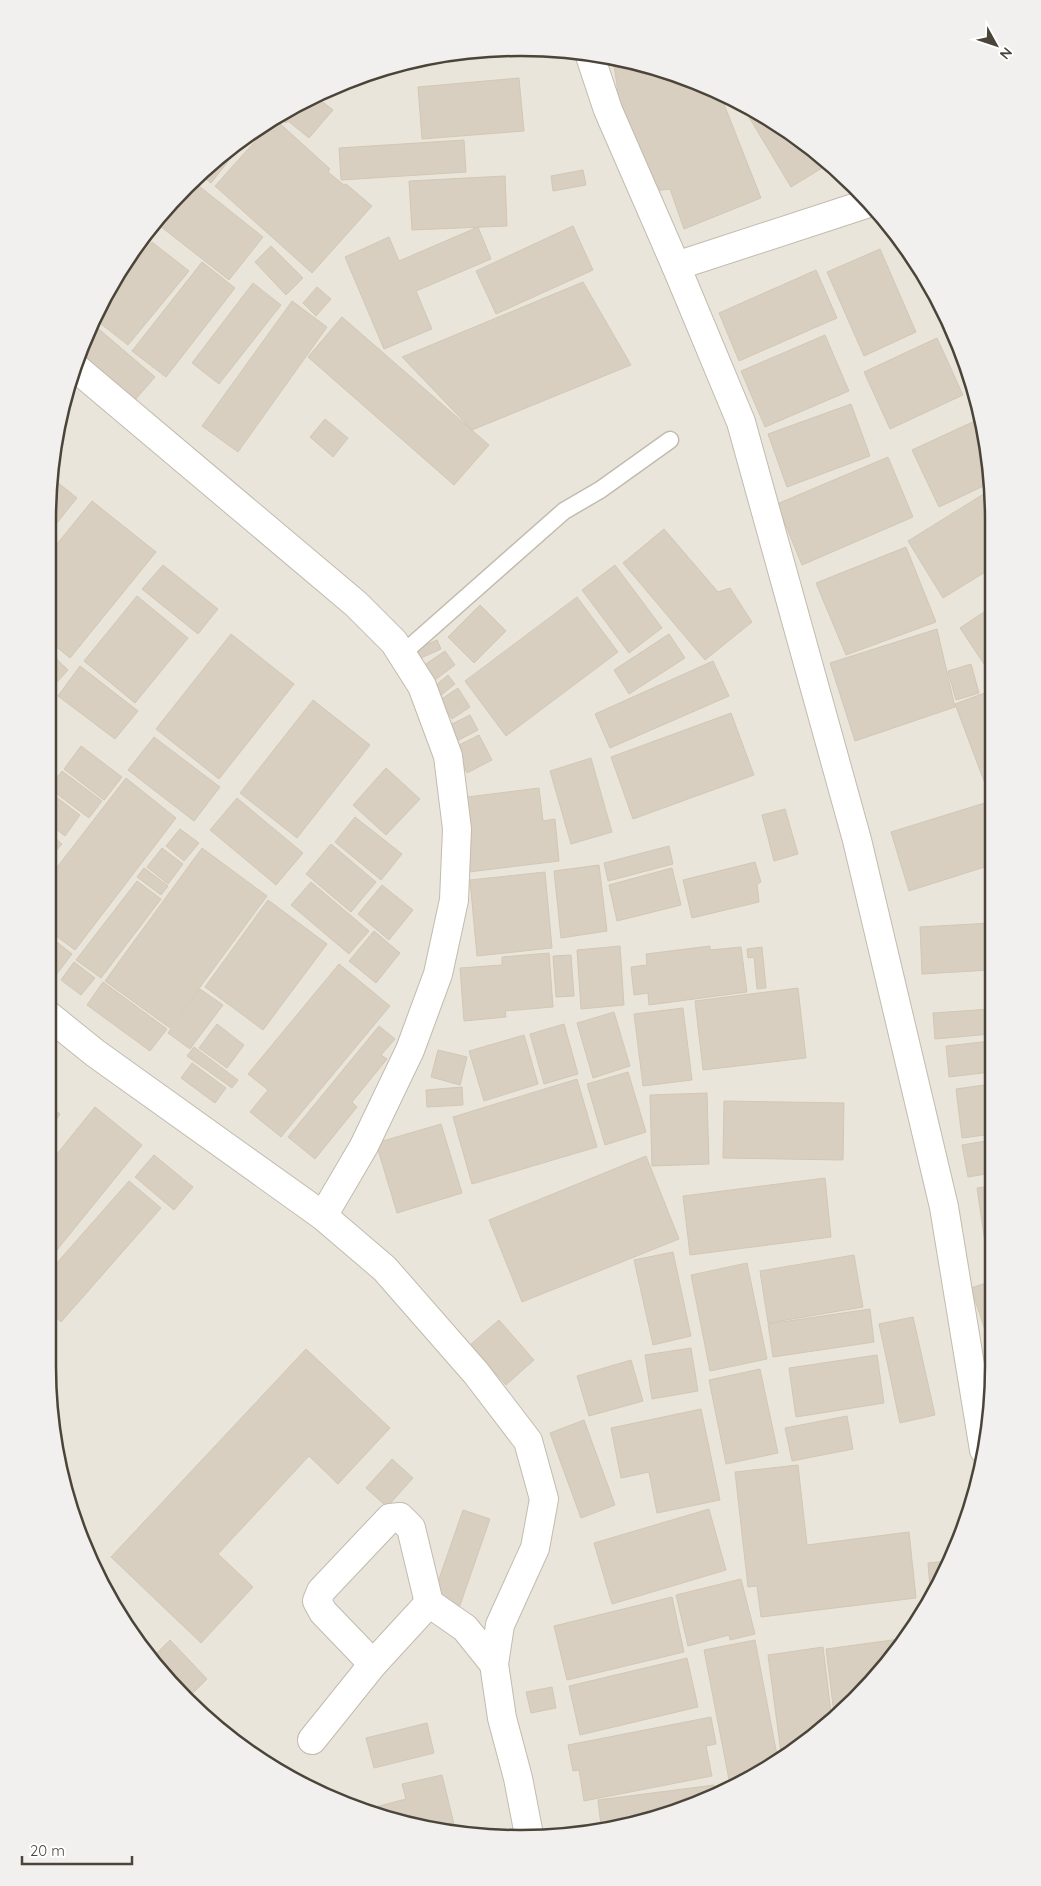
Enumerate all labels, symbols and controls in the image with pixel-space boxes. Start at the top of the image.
north arrow [971,20,1021,70]
text: N [996,44,1016,63]
scale bar [22,1834,132,1866]
text: 20 m [30,1841,65,1860]

